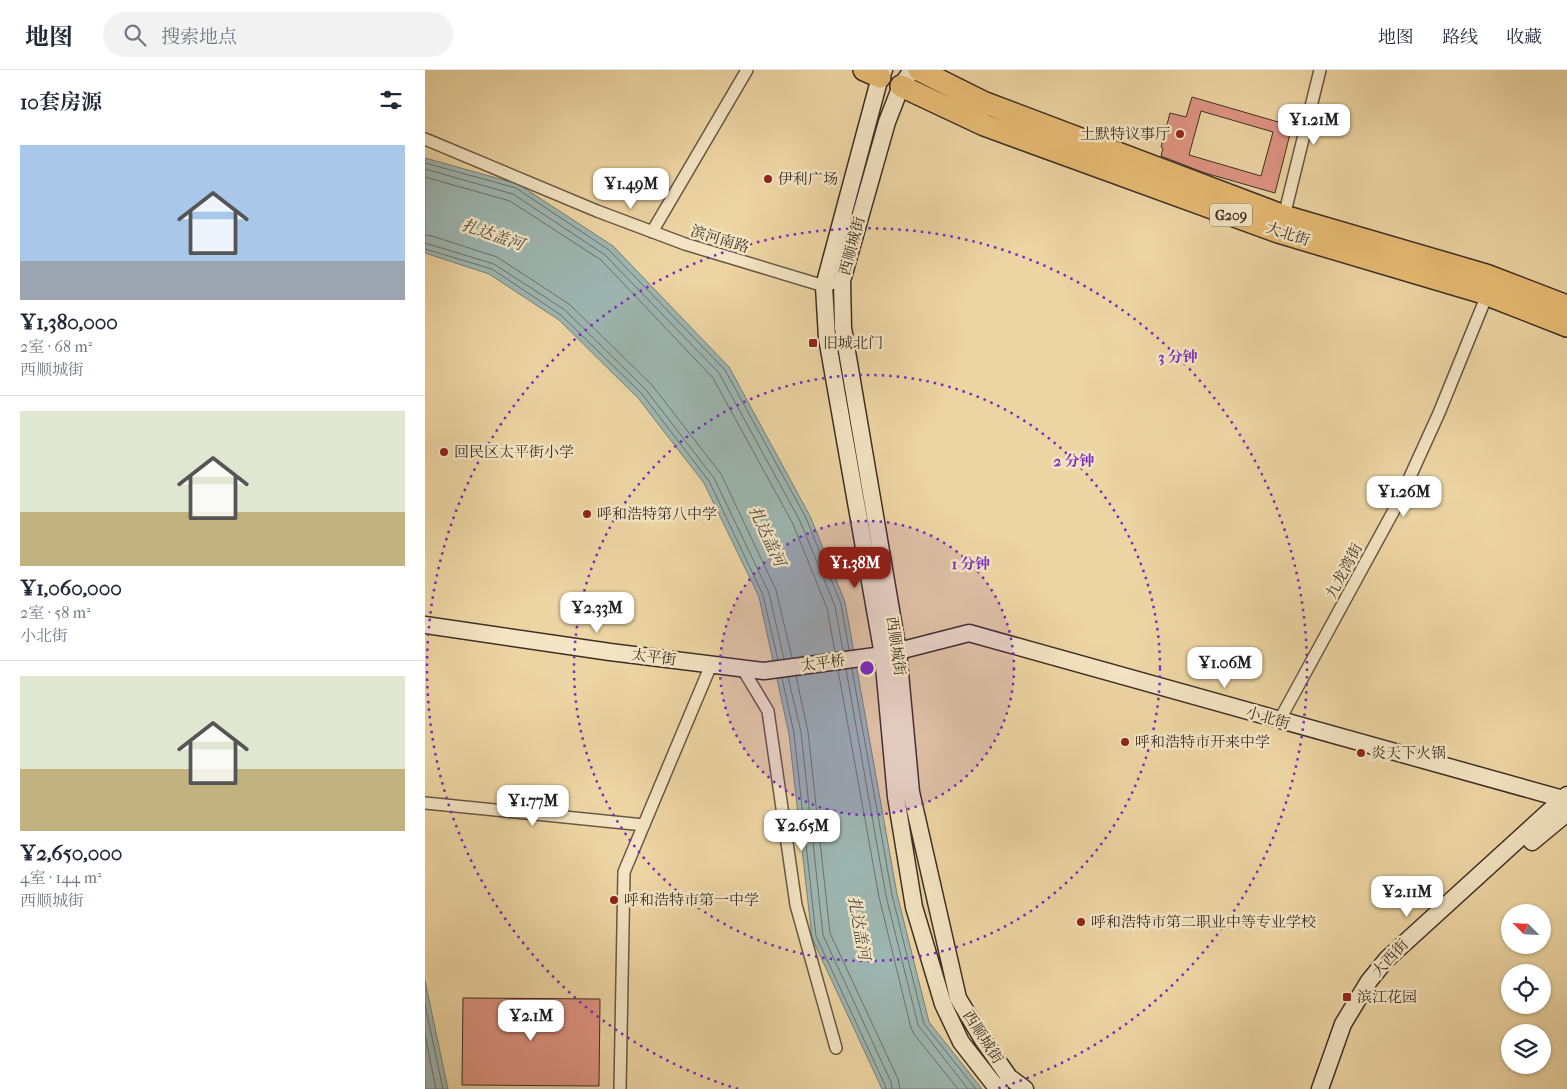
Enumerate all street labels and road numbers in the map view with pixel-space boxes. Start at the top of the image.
road number: G209 [1210,204,1252,226]
street label: 西顺城街 [836,215,868,277]
street label: 大北街 [1264,218,1312,250]
street label: 滨河南路 [689,222,751,256]
street label: 九龙湾街 [1322,540,1366,602]
street label: 西顺城街 [883,615,909,677]
street label: 太平街 [631,645,677,669]
street label: 太平桥 [799,651,847,675]
street label: 小北街 [1244,703,1292,733]
street label: 大西街 [1368,935,1412,981]
street label: 西顺城街 [959,1007,1007,1067]

